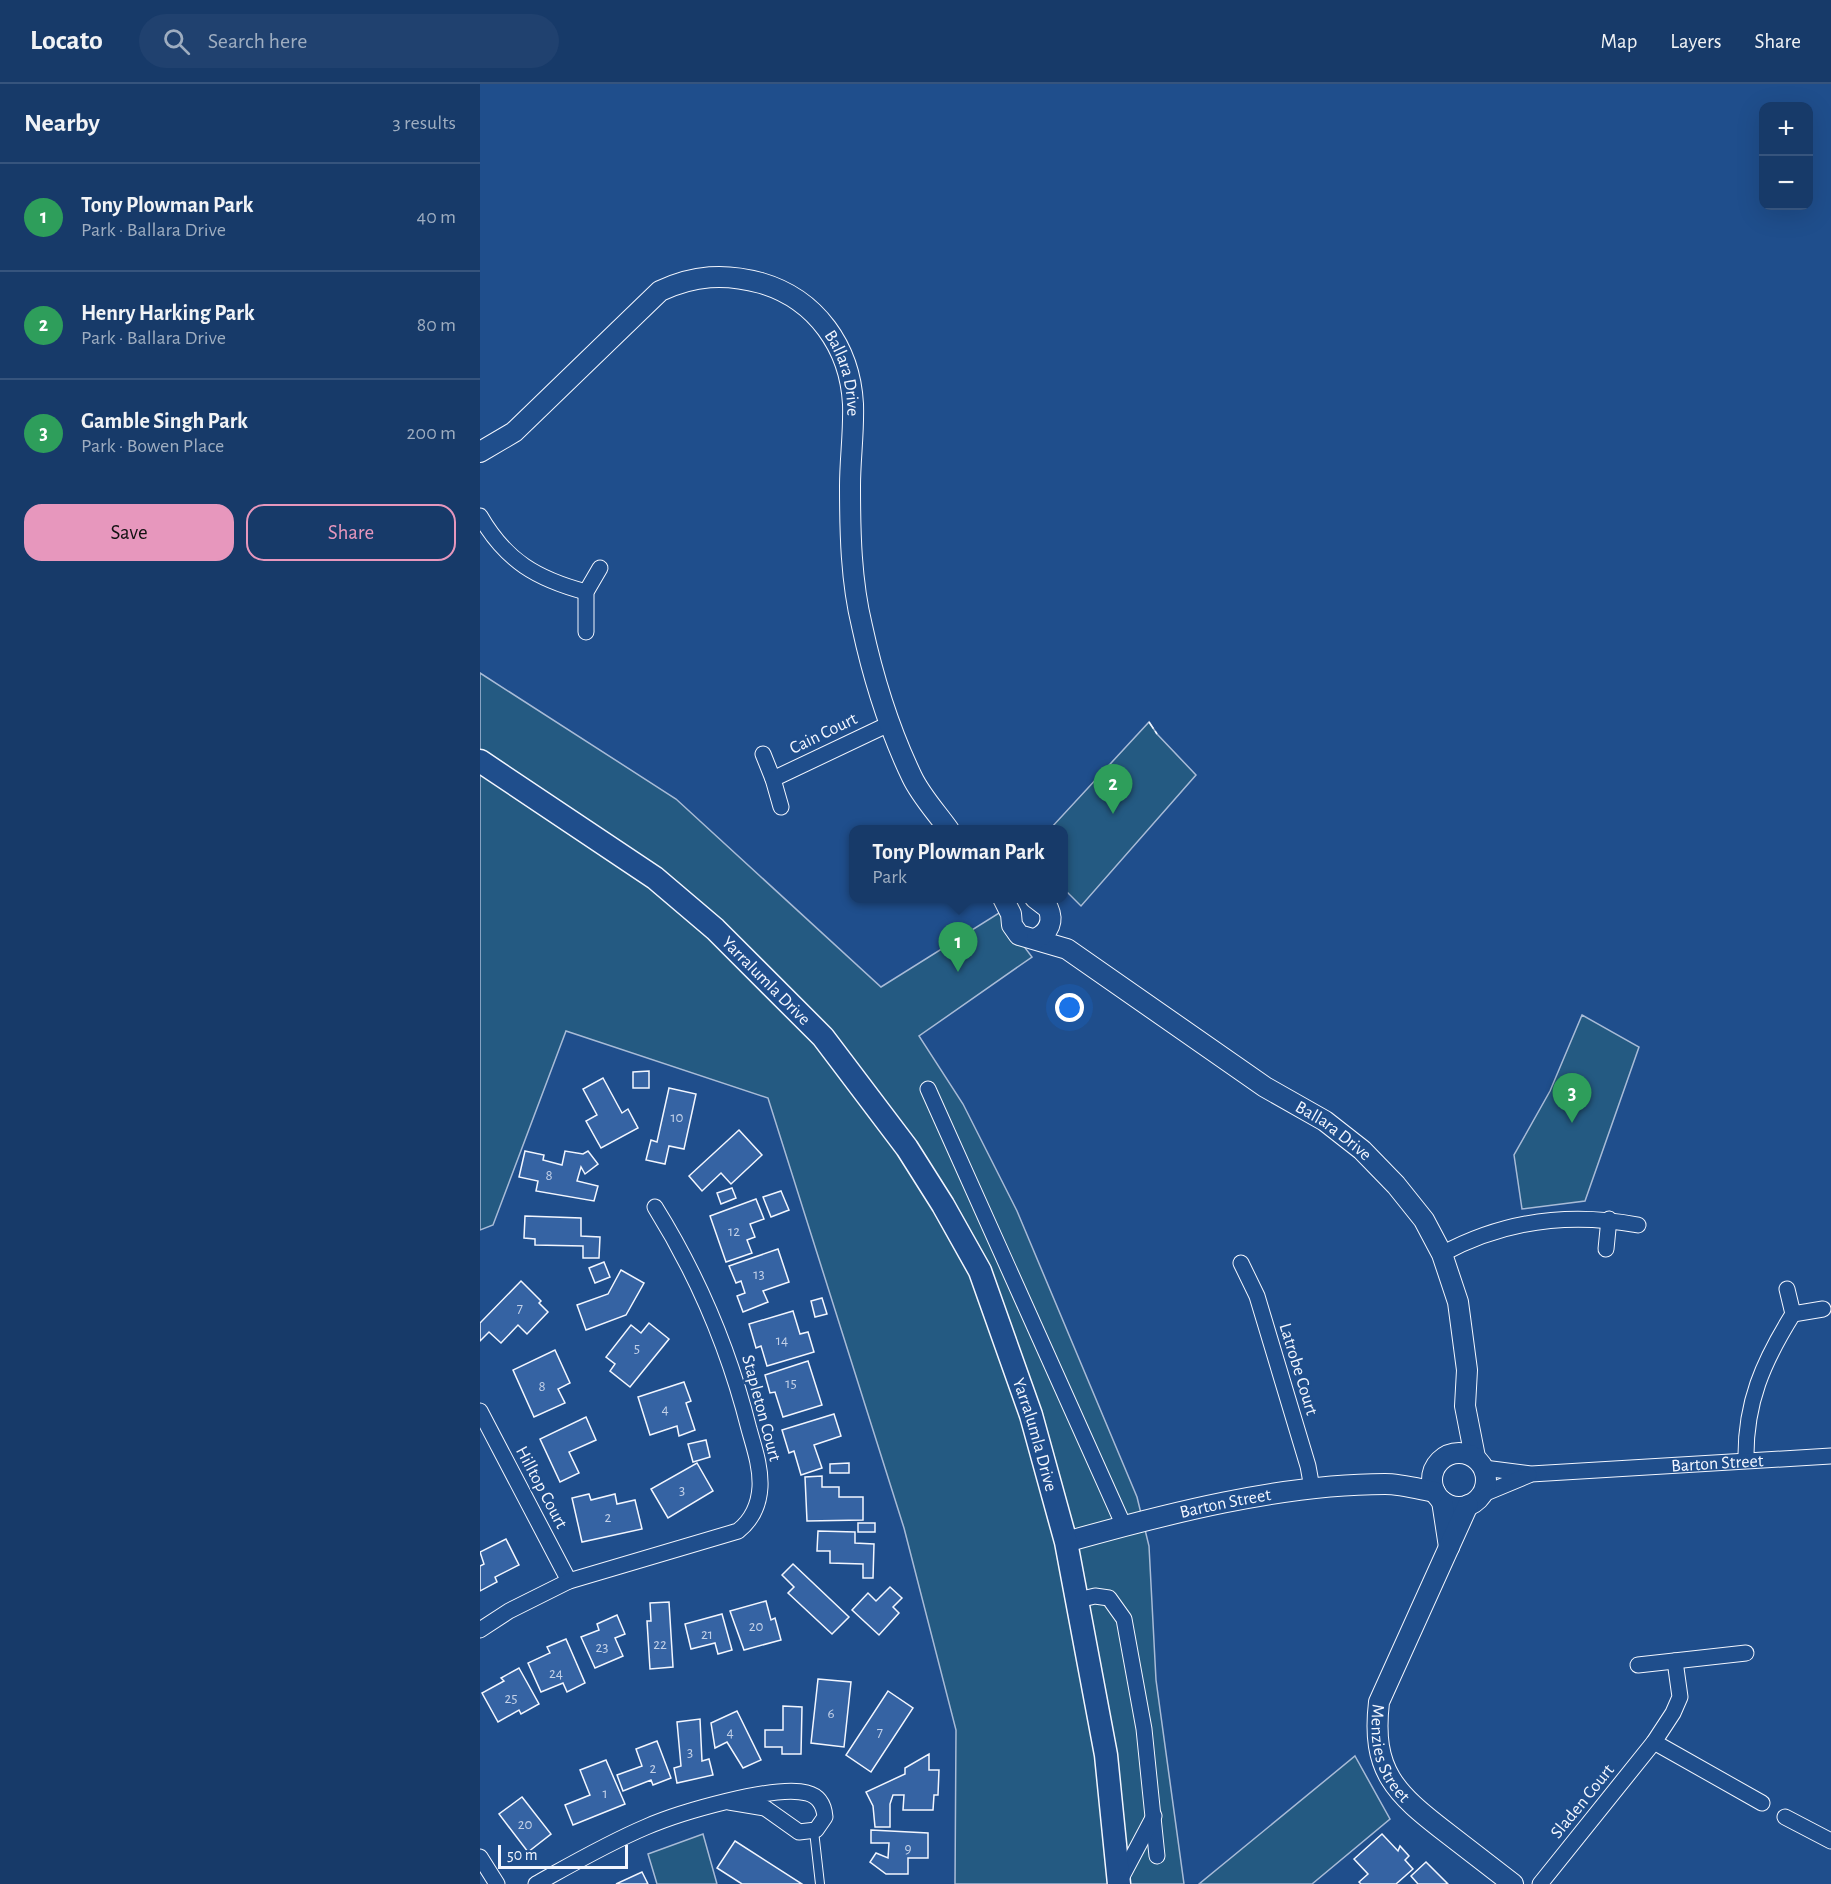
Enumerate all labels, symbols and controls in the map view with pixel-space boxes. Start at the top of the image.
search box [139,14,559,68]
icon: search [160,25,193,58]
text: Locato [30,27,103,55]
text: Search here [208,30,307,52]
text: Map [1601,31,1637,52]
text: Layers [1670,31,1721,52]
text: Share [1754,31,1801,52]
map controls [1759,102,1813,210]
button: + [1759,102,1813,156]
text: Nearby [24,110,100,136]
text: 3 results [392,113,456,133]
button: − [1759,156,1813,210]
text: Tony Plowman Park [81,194,253,216]
text: 1 [40,207,47,227]
text: 40 m [417,207,456,227]
text: Park · Ballara Drive [81,220,226,240]
text: Henry Harking Park [81,302,255,324]
text: 2 [39,315,48,335]
text: 80 m [417,315,456,335]
street label: Ballara Drive [821,327,861,416]
text: Park · Ballara Drive [81,328,226,348]
text: Gamble Singh Park [81,410,248,432]
text: 3 [39,423,48,443]
text: 200 m [406,423,456,443]
text: Park · Bowen Place [81,436,224,456]
button: Save [24,504,234,561]
button: Share [246,504,456,561]
street label: Cain Court [787,710,860,758]
pin: 2 [1094,764,1132,814]
popup [849,825,1068,903]
text: Tony Plowman Park [872,841,1045,863]
text: Park [872,867,907,887]
pin: 1 [938,922,978,972]
street label: Yarralumla Drive [718,933,814,1029]
your location [1055,993,1084,1022]
pin: 3 [1552,1074,1592,1123]
street label: Ballara Drive [1292,1098,1375,1164]
house number: 10 [670,1110,684,1125]
house number: 8 [545,1168,553,1183]
house number: 12 [728,1224,740,1239]
house number: 13 [753,1267,765,1282]
house number: 7 [517,1301,523,1316]
street label: Latrobe Court [1276,1321,1321,1418]
house number: 14 [776,1333,788,1348]
house number: 5 [634,1341,640,1356]
street label: Stapleton Court [738,1353,784,1464]
house number: 15 [785,1376,797,1391]
street label: Yarralumla Drive [1009,1376,1060,1494]
house number: 8 [538,1379,546,1394]
house number: 4 [661,1402,669,1417]
street label: Hilltop Court [512,1443,570,1532]
street label: Barton Street [1671,1452,1764,1476]
house number: 3 [679,1483,685,1498]
street label: Barton Street [1178,1486,1272,1522]
house number: 2 [605,1510,612,1525]
house number: 20 [749,1619,763,1634]
house number: 21 [701,1627,713,1642]
house number: 22 [653,1637,667,1652]
house number: 23 [595,1640,609,1655]
house number: 24 [549,1666,563,1681]
house number: 25 [504,1691,518,1706]
street label: Menzies Street [1367,1703,1413,1806]
house number: 6 [827,1706,835,1721]
house number: 4 [726,1725,734,1740]
house number: 7 [877,1725,883,1740]
house number: 3 [687,1745,693,1760]
house number: 2 [650,1761,657,1776]
street label: Sladen Court [1548,1761,1618,1842]
house number: 1 [602,1786,608,1801]
house number: 20 [518,1817,532,1832]
house number: 9 [904,1841,912,1856]
scale bar [498,1842,628,1870]
text: 50 m [507,1847,538,1863]

